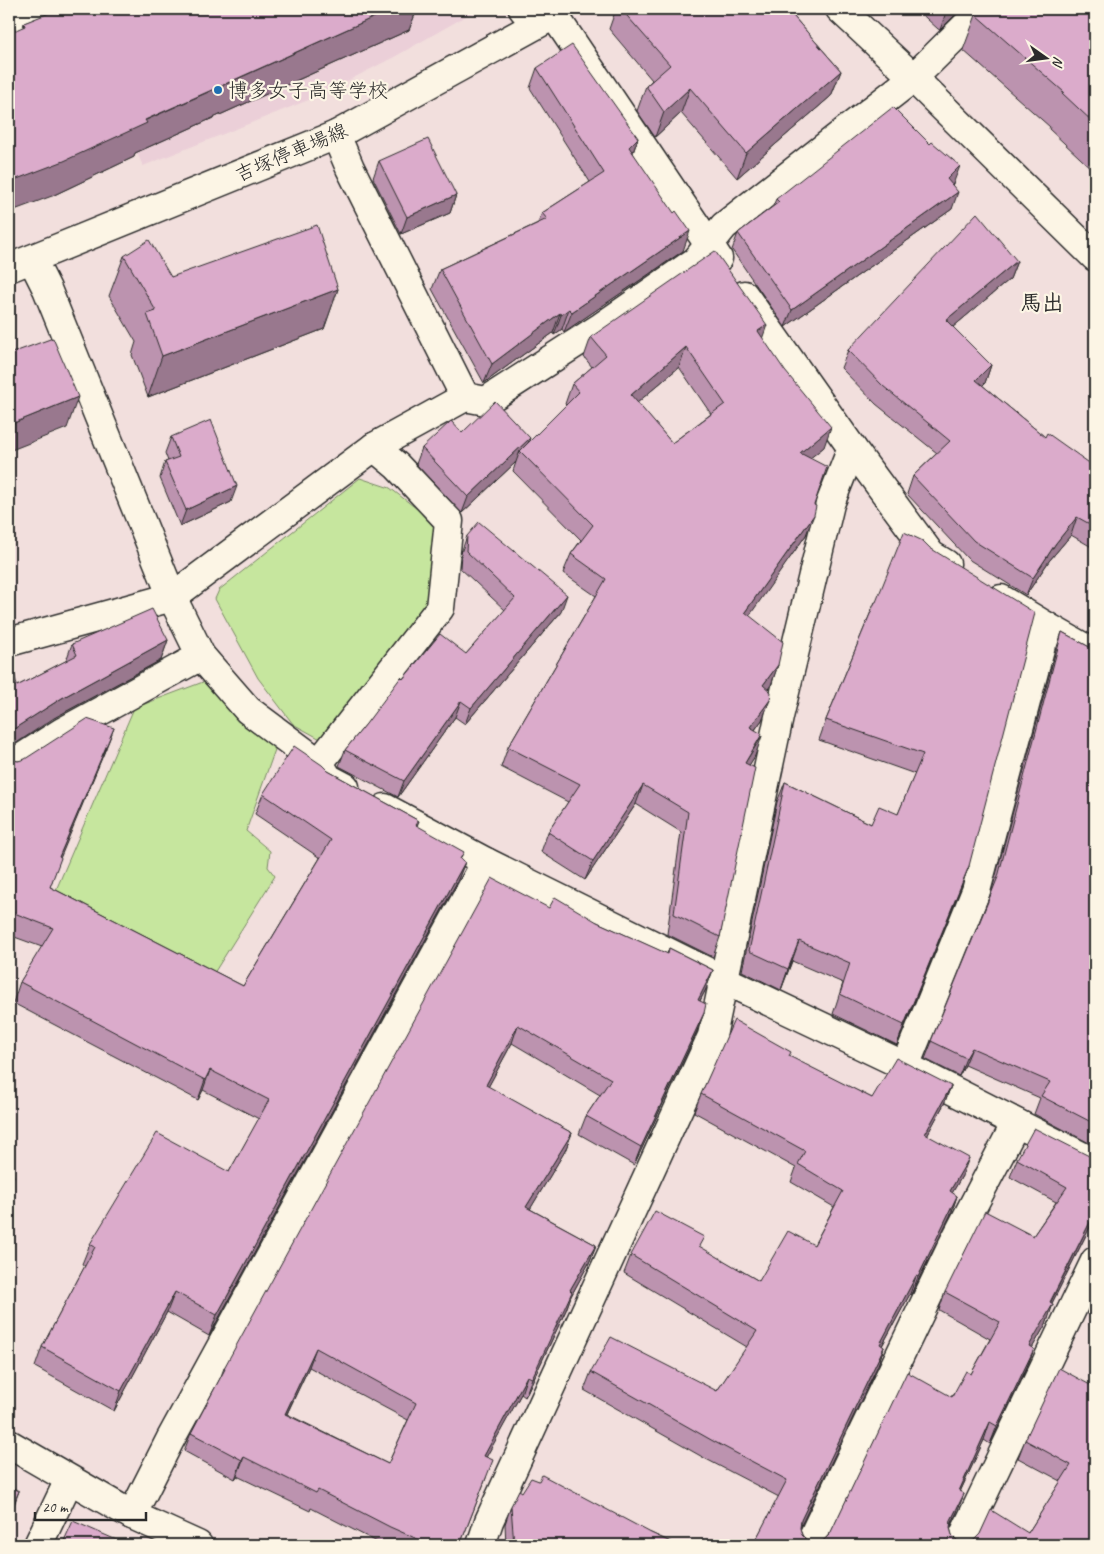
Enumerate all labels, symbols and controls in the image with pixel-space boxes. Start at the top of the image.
north arrow [1022,32,1072,82]
text: N [1048,55,1067,70]
place label: 博多女子高等学校 [228,78,388,103]
marker: 博多女子高等学校 [212,84,224,96]
street label: 吉塚停車場線 [231,118,351,187]
district label: 馬出 [1020,289,1064,317]
scale bar [35,1489,146,1521]
text: 20 m [42,1498,69,1517]

